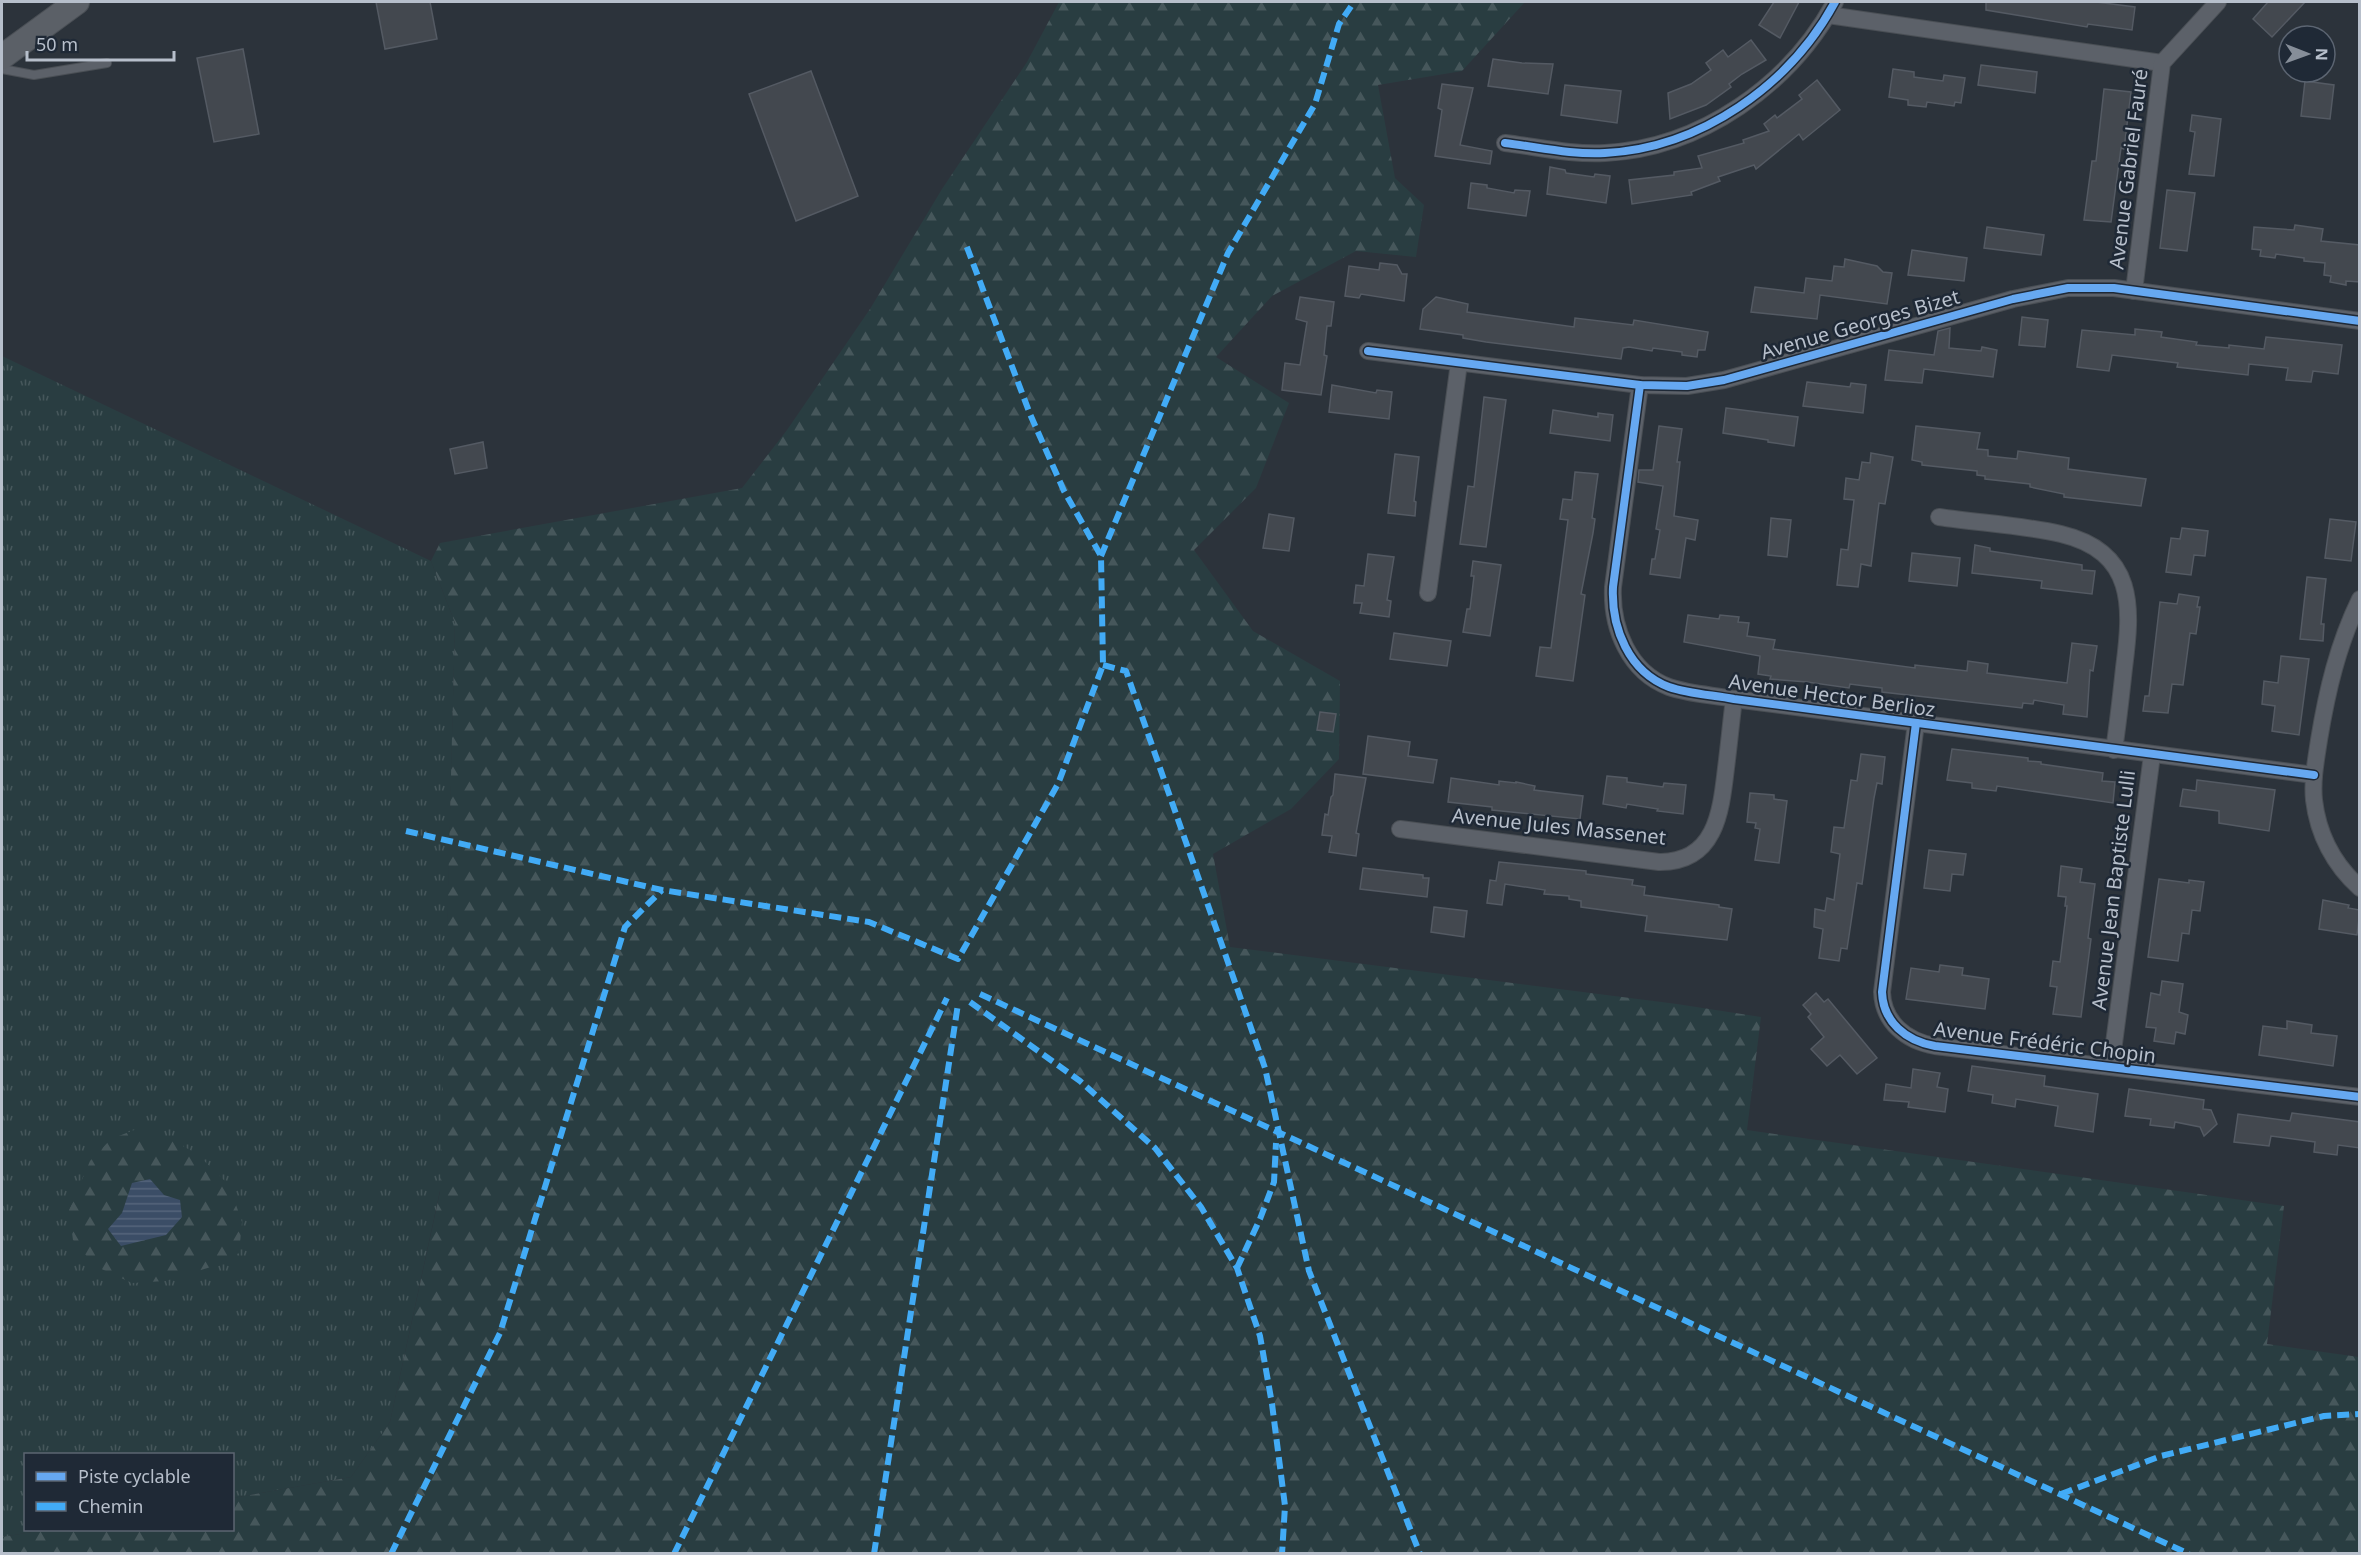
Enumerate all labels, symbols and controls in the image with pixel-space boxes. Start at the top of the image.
scale bar [27,24,174,62]
north arrow [2277,24,2337,84]
text: 50 m [36,32,78,56]
text: N [2311,48,2333,61]
street label: Avenue Gabriel Fauré [2102,67,2154,271]
street label: Avenue Georges Bizet [1757,283,1963,365]
street label: Avenue Hector Berlioz [1727,667,1937,723]
street label: Avenue Jean Baptiste Lulli [2085,769,2141,1011]
street label: Avenue Jules Massenet [1451,801,1667,851]
street label: Avenue Frédéric Chopin [1932,1015,2158,1069]
legend [24,1453,234,1531]
text: Piste cyclable [78,1464,191,1488]
text: Chemin [78,1494,143,1518]

